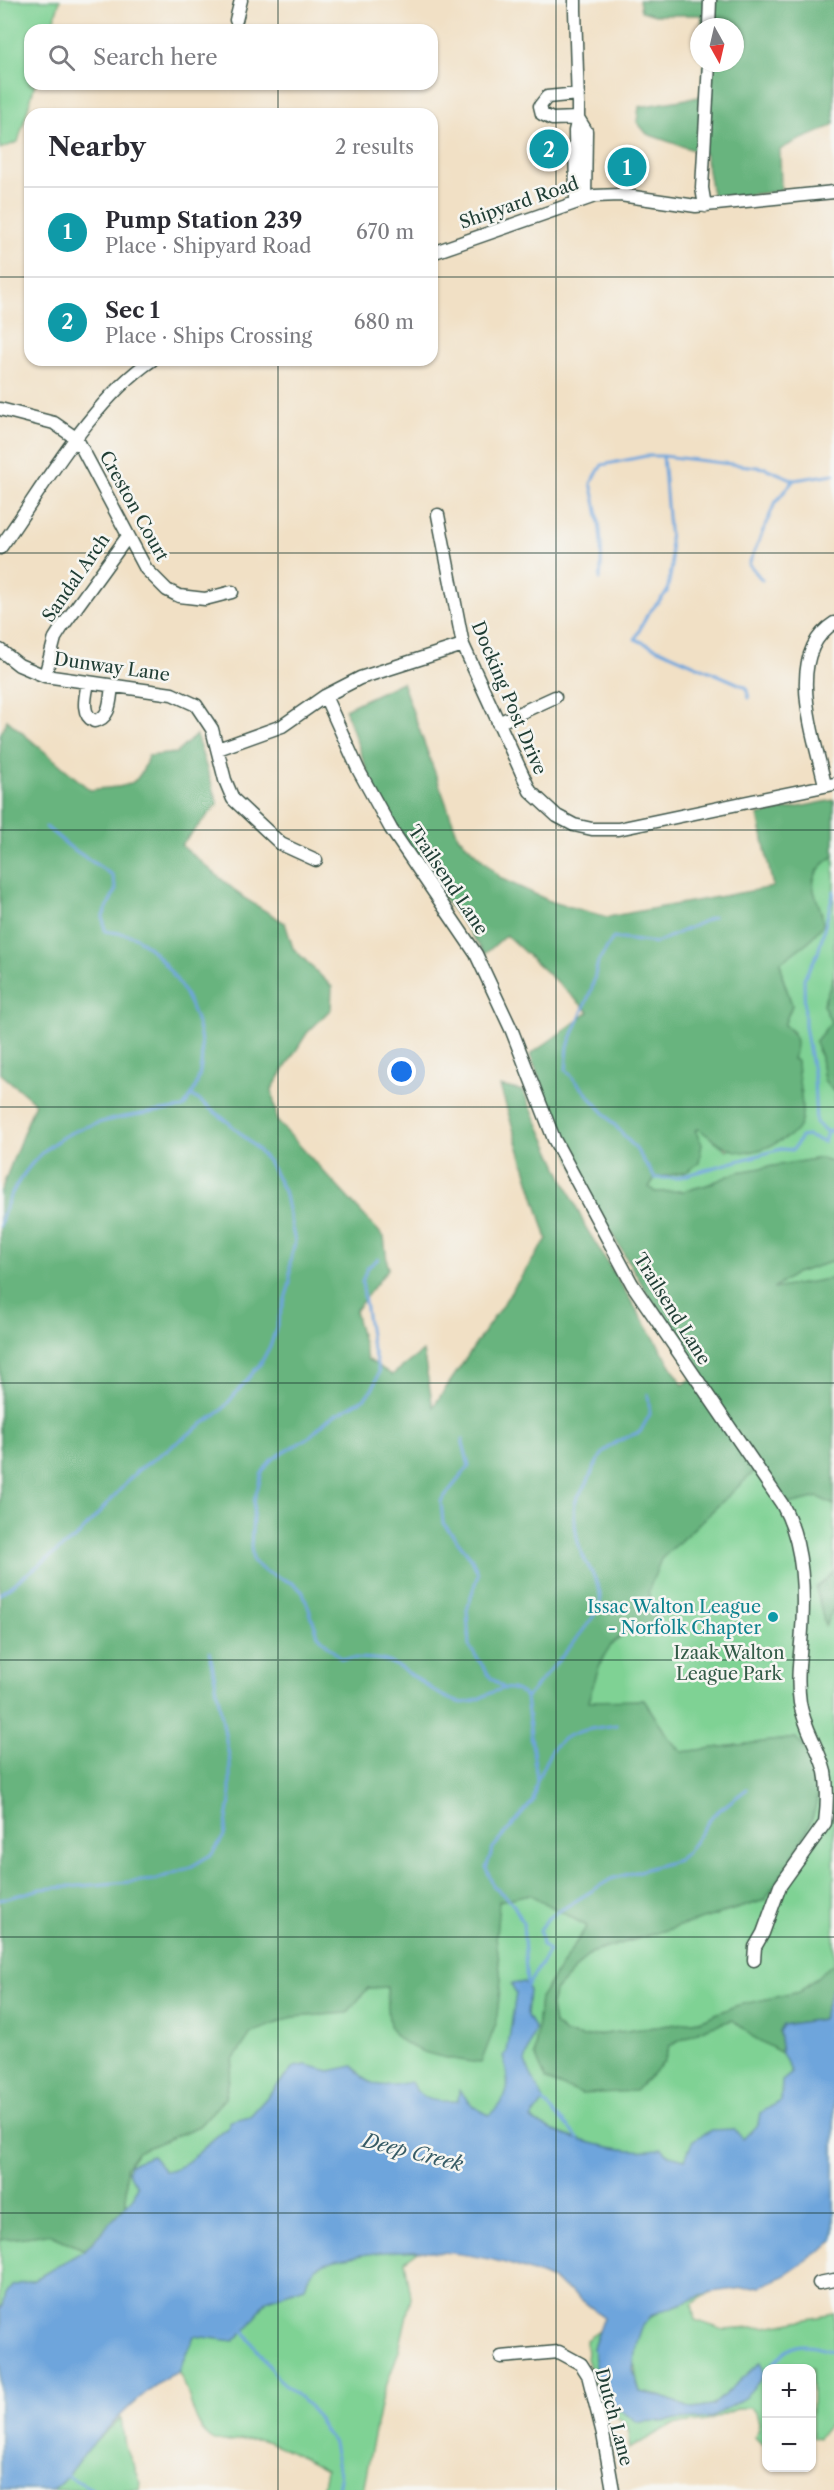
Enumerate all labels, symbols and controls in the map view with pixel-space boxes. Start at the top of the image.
north arrow [690,18,744,72]
search box [24,24,438,90]
icon: search [45,41,78,74]
text: Search here [93,44,218,71]
pin: 2 [530,126,568,172]
text: Nearby [48,131,146,163]
text: 2 results [335,135,414,159]
pin: 1 [608,144,646,190]
street label: Shipyard Road [456,172,582,234]
text: Pump Station 239 [105,207,302,234]
text: 1 [63,220,72,244]
text: 670 m [356,220,414,244]
text: Place · Shipyard Road [105,234,311,258]
text: Sec 1 [105,297,160,324]
text: 2 [62,310,73,334]
text: 680 m [354,310,414,334]
text: Place · Ships Crossing [105,324,312,348]
street label: Creston Court [95,447,174,565]
street label: Sandal Arch [38,530,114,626]
street label: Docking Post Drive [467,618,551,778]
street label: Dunway Lane [53,648,171,686]
street label: Trailsend Lane [403,821,493,939]
your location [387,1057,416,1086]
street label: Trailsend Lane [629,1249,715,1369]
place label: Issac Walton League - Norfolk Chapter [587,1596,761,1639]
marker: Issac Walton League - Norfolk Chapter [766,1610,780,1624]
park label: Izaak Walton League Park [674,1642,784,1685]
water label: Deep Creek [358,2127,466,2176]
map controls [762,2364,816,2472]
button: + [762,2364,816,2418]
street label: Dutch Lane [590,2366,638,2468]
button: − [762,2418,816,2472]

